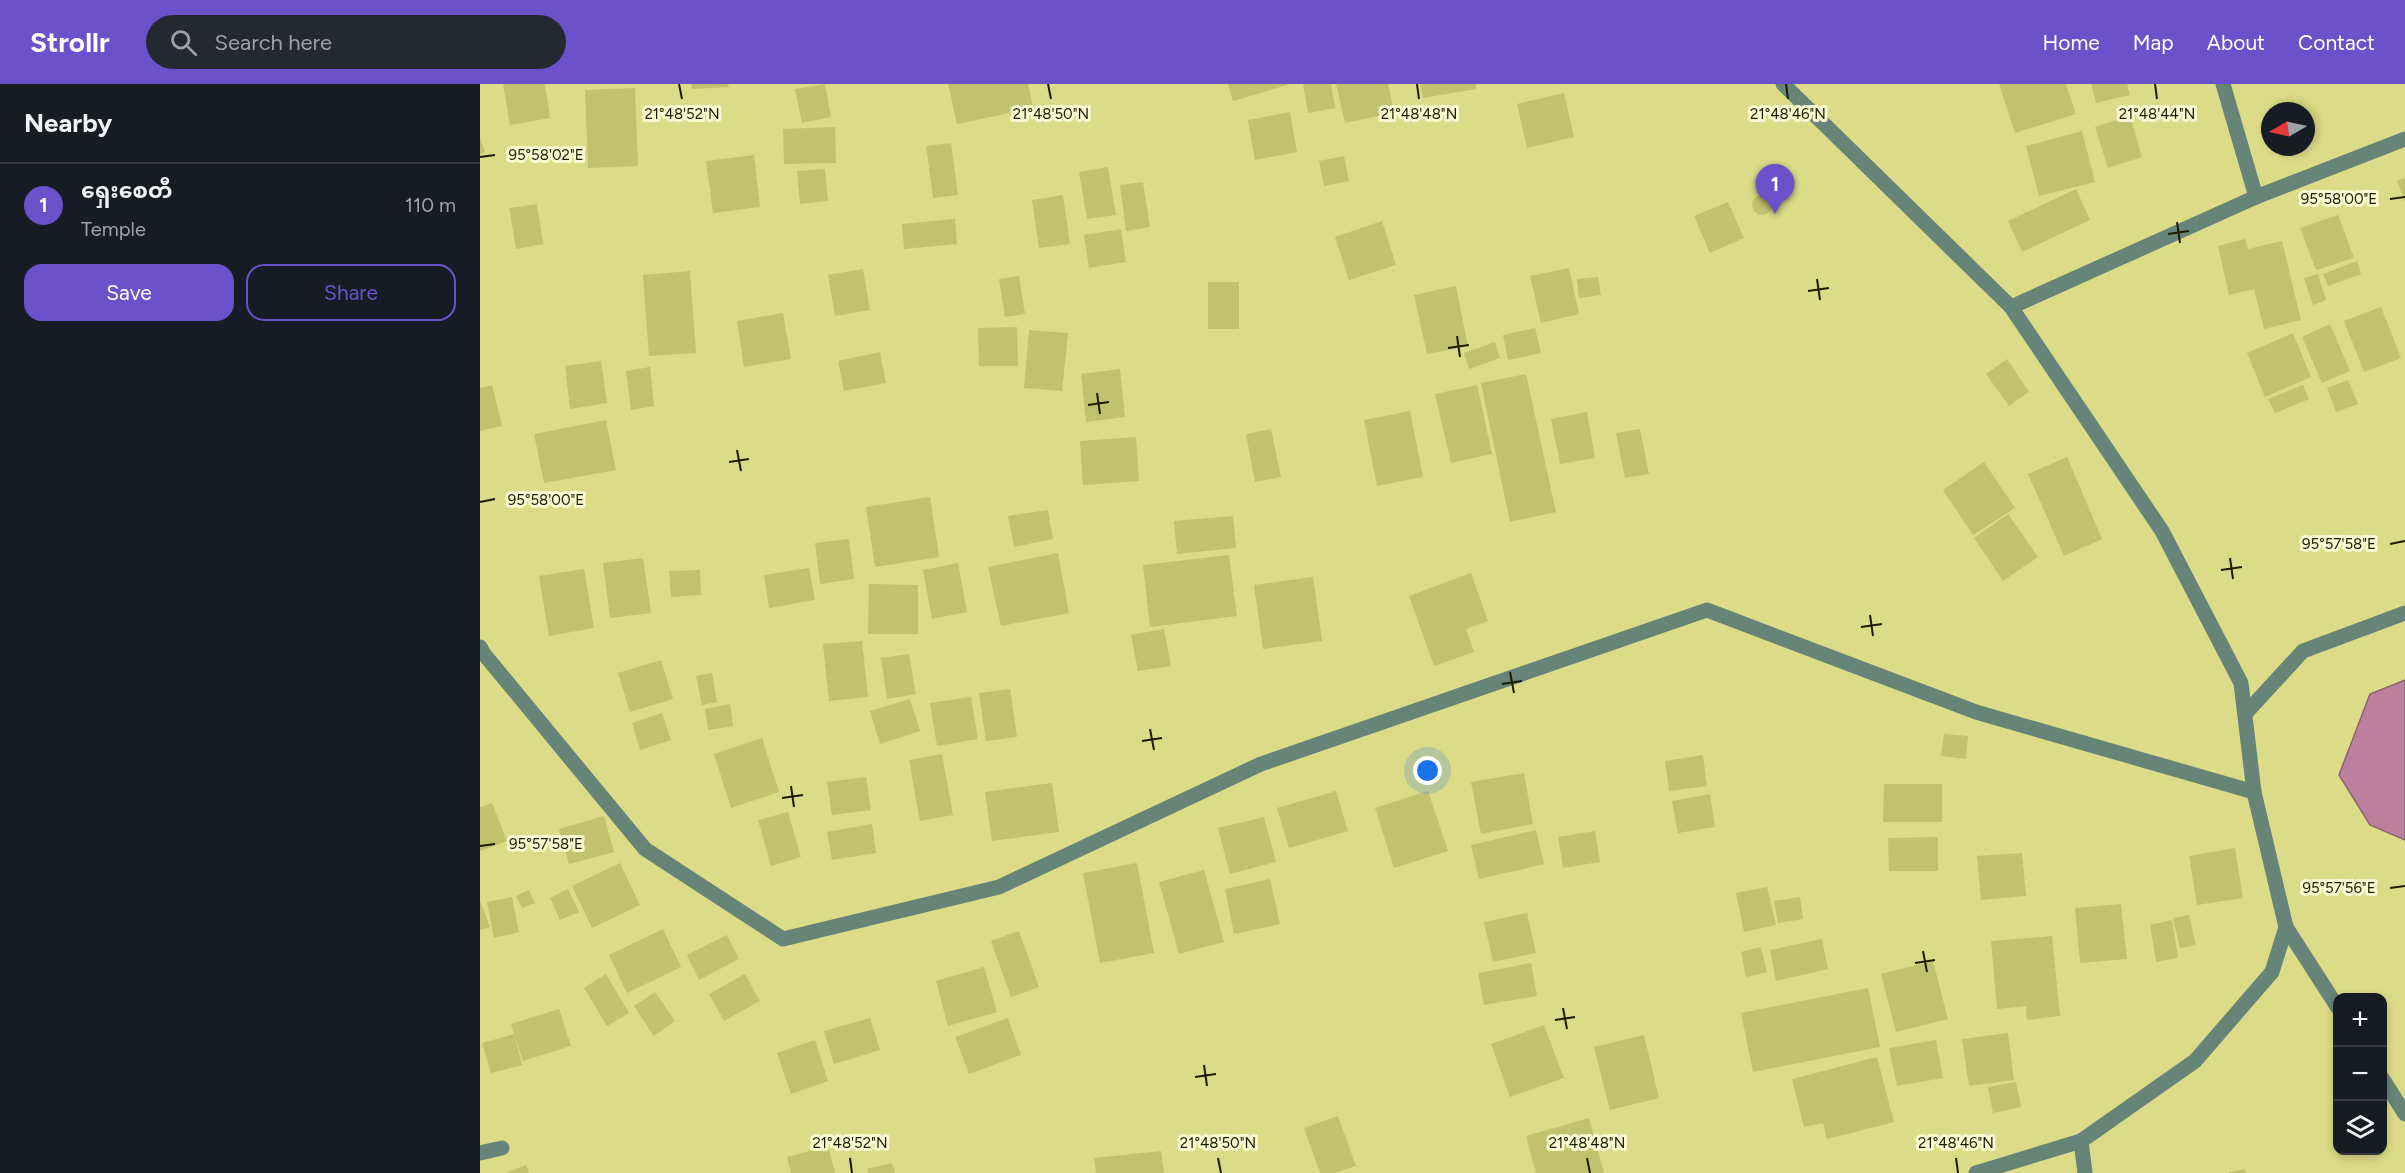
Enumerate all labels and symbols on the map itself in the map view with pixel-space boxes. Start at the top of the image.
north arrow [2261,102,2315,156]
text: 21°48'52"N [644,105,720,123]
text: 21°48'50"N [1013,105,1089,123]
text: 21°48'48"N [1381,105,1457,123]
text: 21°48'46"N [1750,105,1826,123]
text: 21°48'44"N [2119,105,2195,123]
text: 95°58'02"E [508,146,584,164]
pin: 1 [1756,164,1794,214]
text: 95°58'00"E [2301,190,2377,208]
text: 95°58'00"E [508,491,584,509]
text: 95°57'58"E [2302,535,2376,553]
your location [1413,756,1442,785]
text: 95°57'58"E [509,835,583,853]
text: 95°57'56"E [2302,879,2376,897]
text: 21°48'52"N [812,1134,888,1152]
text: 21°48'50"N [1180,1134,1256,1152]
text: 21°48'48"N [1549,1134,1625,1152]
text: 21°48'46"N [1918,1134,1994,1152]

